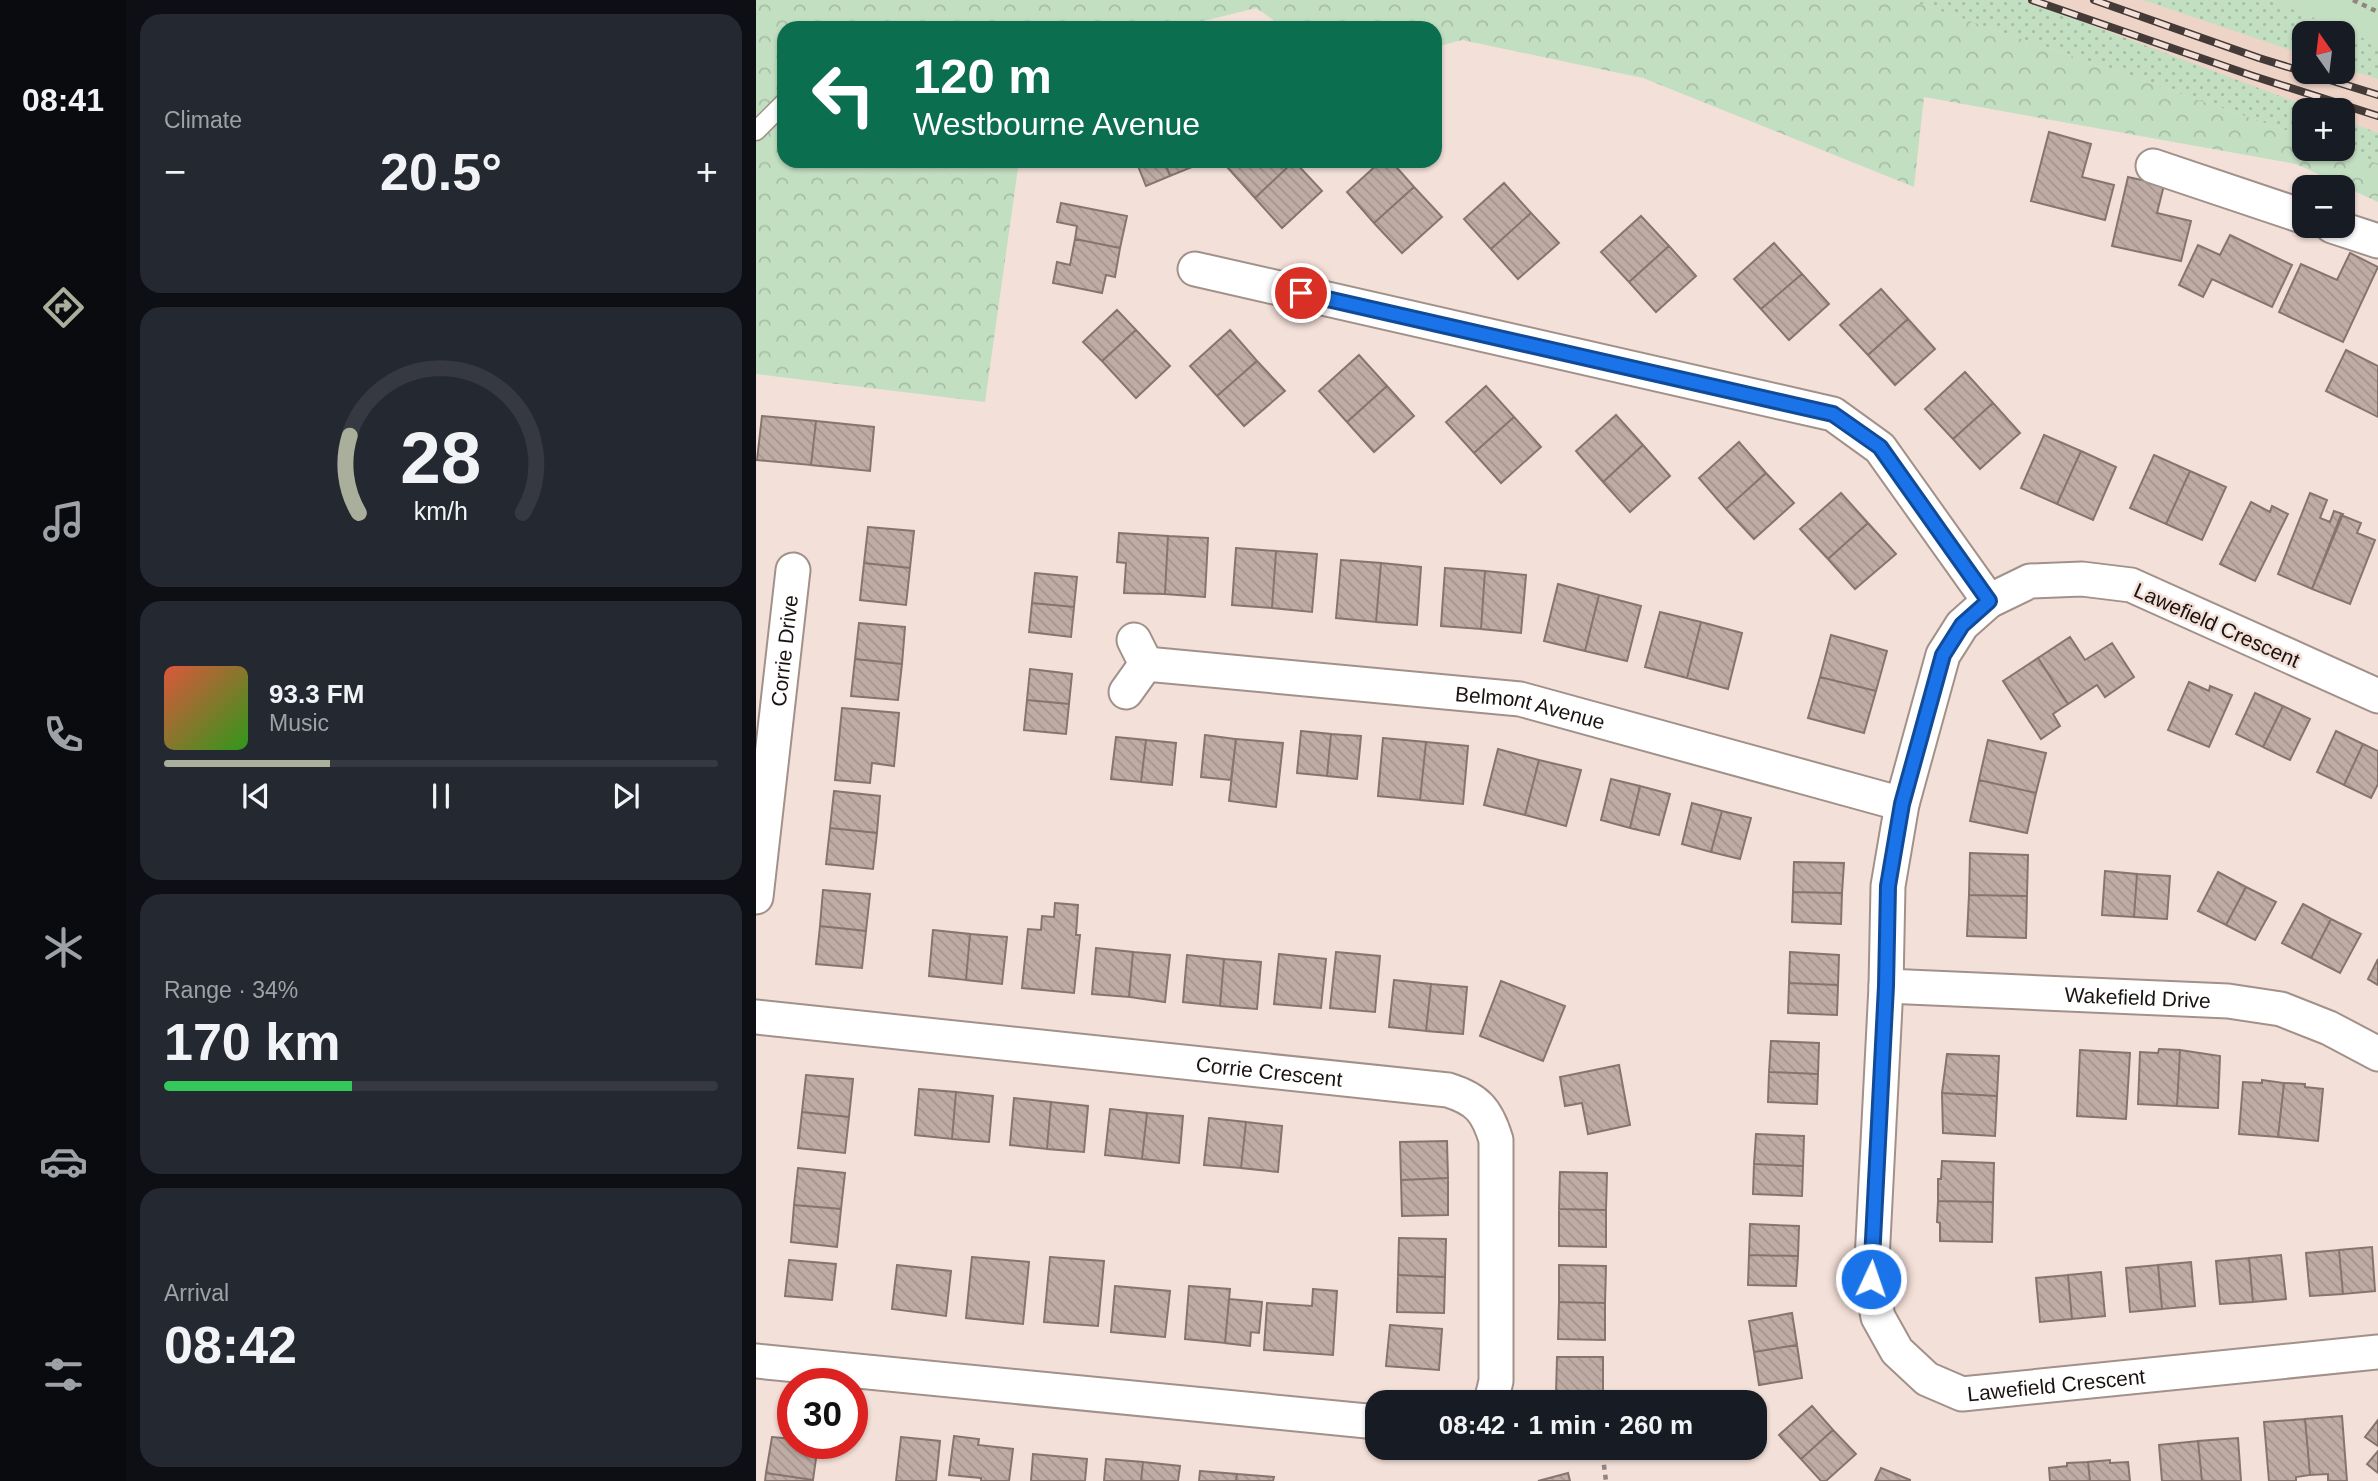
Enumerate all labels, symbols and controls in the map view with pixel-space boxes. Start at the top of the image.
north arrow [2292,21,2356,84]
map controls [2292,21,2355,238]
icon: left [798,49,889,140]
text: 120 m [913,49,1052,103]
text: 08:41 [22,82,104,118]
button: + [2292,98,2355,161]
text: Westbourne Avenue [913,106,1200,142]
text: Climate [164,107,242,133]
text: 20.5° [380,143,502,201]
text: − [164,151,186,193]
text: + [696,151,718,193]
button: − [2292,175,2355,238]
pin [1271,263,1331,323]
icon: arrive [1282,274,1320,312]
icon: directions [39,283,88,332]
text: 28 [401,418,481,499]
icon: music [39,497,88,546]
text: km/h [414,497,468,525]
street label: Lawefield Crescent [2131,578,2303,672]
street label: Corrie Drive [766,594,802,708]
text: 93.3 FM [269,679,364,709]
street label: Belmont Avenue [1454,681,1608,733]
icon: phone [39,710,88,759]
text: Music [269,710,329,736]
icon: previous [237,777,275,815]
icon: pause [422,777,460,815]
icon: next [607,777,645,815]
icon: climate [39,923,88,972]
text: Range · 34% [164,977,298,1003]
street label: Wakefield Drive [2064,982,2211,1012]
text: 170 km [164,1013,340,1071]
street label: Corrie Crescent [1195,1052,1344,1090]
icon: car [39,1137,88,1186]
position arrow [1834,1242,1908,1316]
text: Arrival [164,1280,229,1306]
text: 08:42 [164,1316,297,1374]
icon: filters [39,1350,88,1399]
street label: Lawefield Crescent [1966,1364,2146,1405]
speed limit sign: 30 [777,1368,868,1459]
text: 08:42 · 1 min · 260 m [1439,1410,1693,1440]

